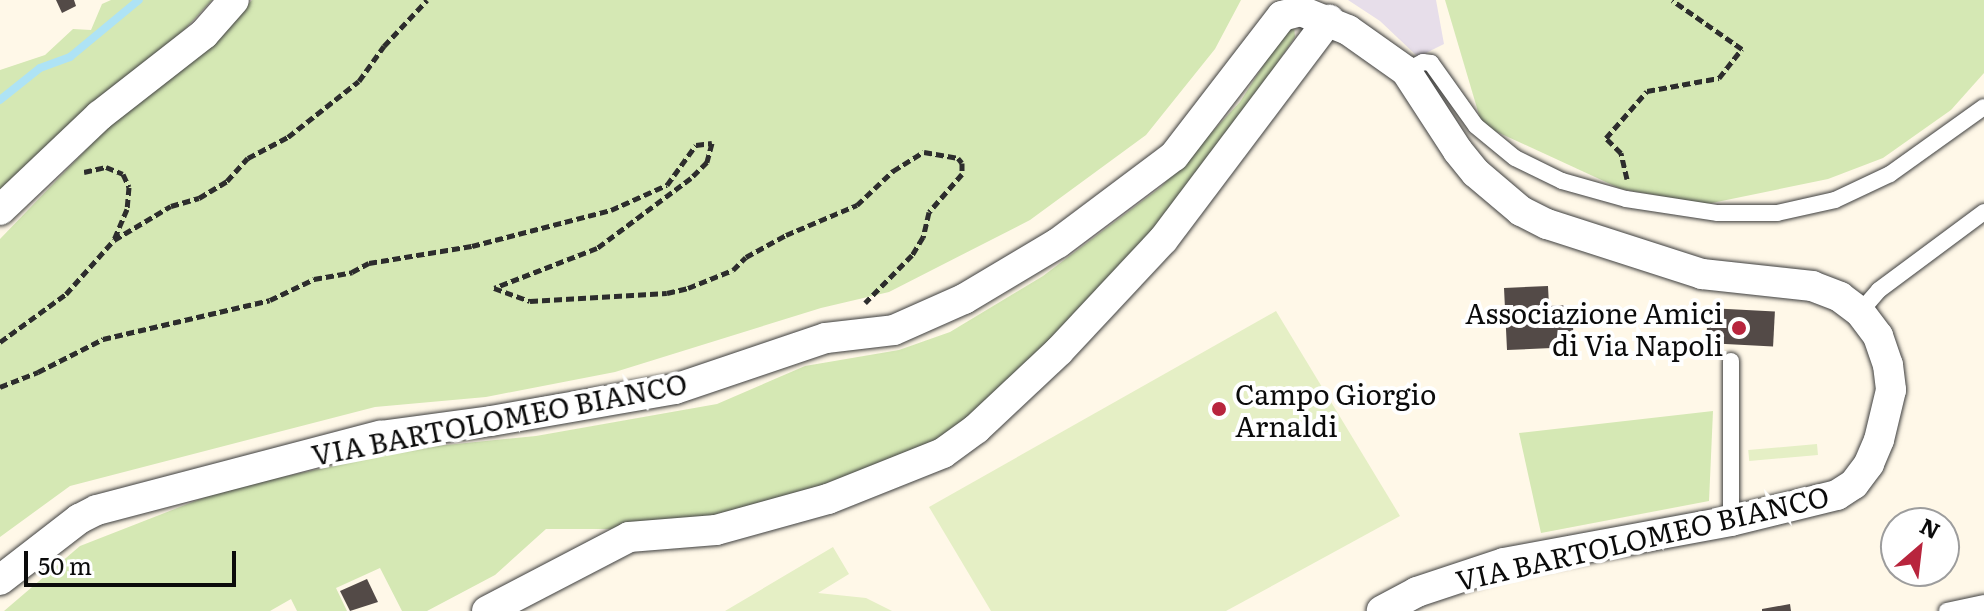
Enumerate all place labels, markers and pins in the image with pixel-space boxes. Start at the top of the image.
place label: Associazione Amici di Via Napoli [1465,295,1723,361]
marker: Associazione Amici di Via Napoli [1730,319,1748,337]
place label: Campo Giorgio Arnaldi [1235,376,1436,442]
marker: Campo Giorgio Arnaldi [1210,400,1228,418]

